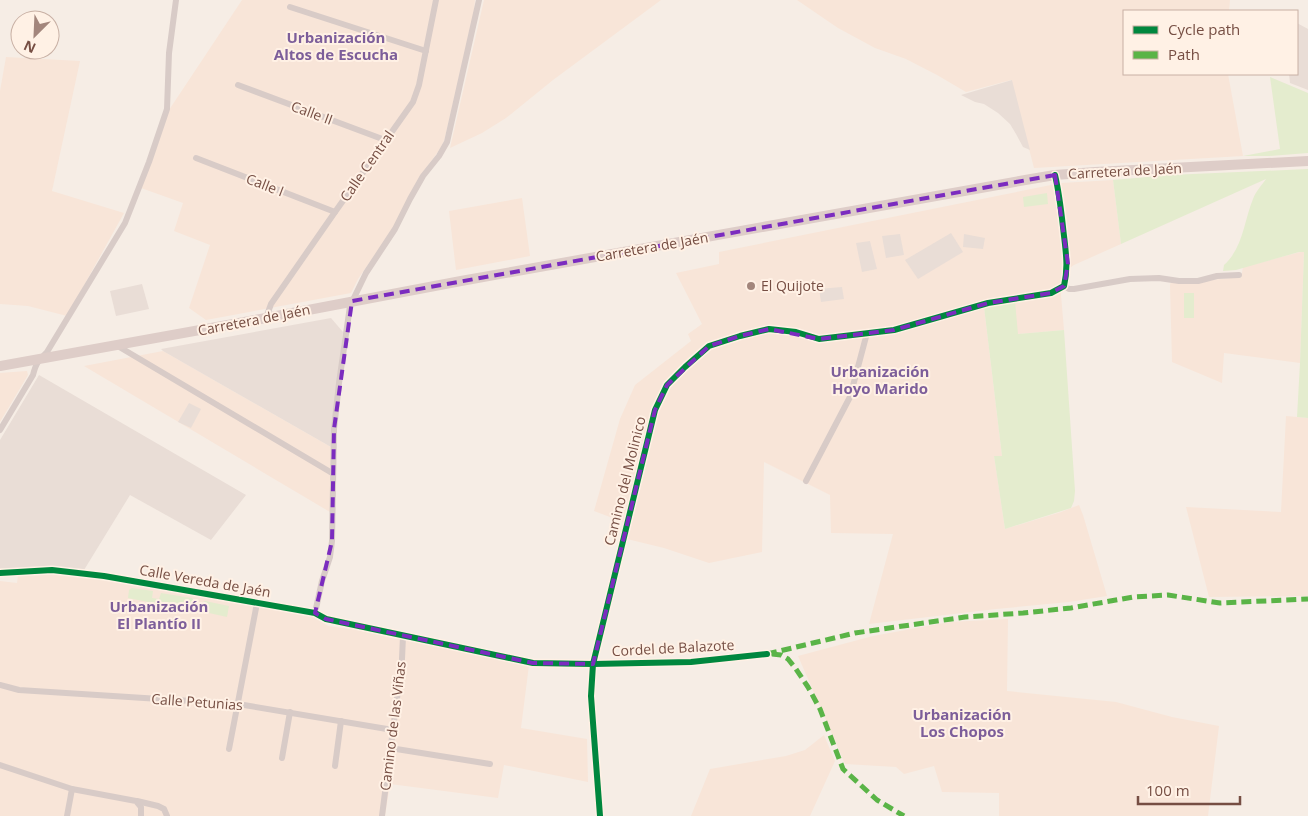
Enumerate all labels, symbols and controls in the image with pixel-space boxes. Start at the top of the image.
north arrow [10,10,60,60]
legend [1123,10,1298,75]
text: Cycle path [1168,19,1240,39]
district label: Urbanización Altos de Escucha [274,27,398,64]
text: N [20,36,39,58]
text: Path [1168,44,1200,64]
street label: Calle II [289,96,336,129]
street label: Calle Central [335,126,398,205]
street label: Carretera de Jaén [1068,158,1182,183]
street label: Calle I [244,169,287,200]
street label: Carretera de Jaén [594,227,710,266]
place label: El Quijote [761,276,824,295]
marker: El Quijote [745,280,757,292]
street label: Carretera de Jaén [196,299,312,340]
district label: Urbanización Hoyo Marido [831,361,929,398]
street label: Camino del Molinico [599,414,650,548]
street label: Calle Vereda de Jaén [138,560,272,601]
district label: Urbanización El Plantío II [110,596,208,633]
street label: Cordel de Balazote [611,635,735,660]
street label: Camino de las Viñas [375,660,410,792]
street label: Calle Petunias [151,689,244,714]
district label: Urbanización Los Chopos [913,704,1011,741]
scale bar [1138,774,1240,806]
text: 100 m [1146,780,1190,800]

